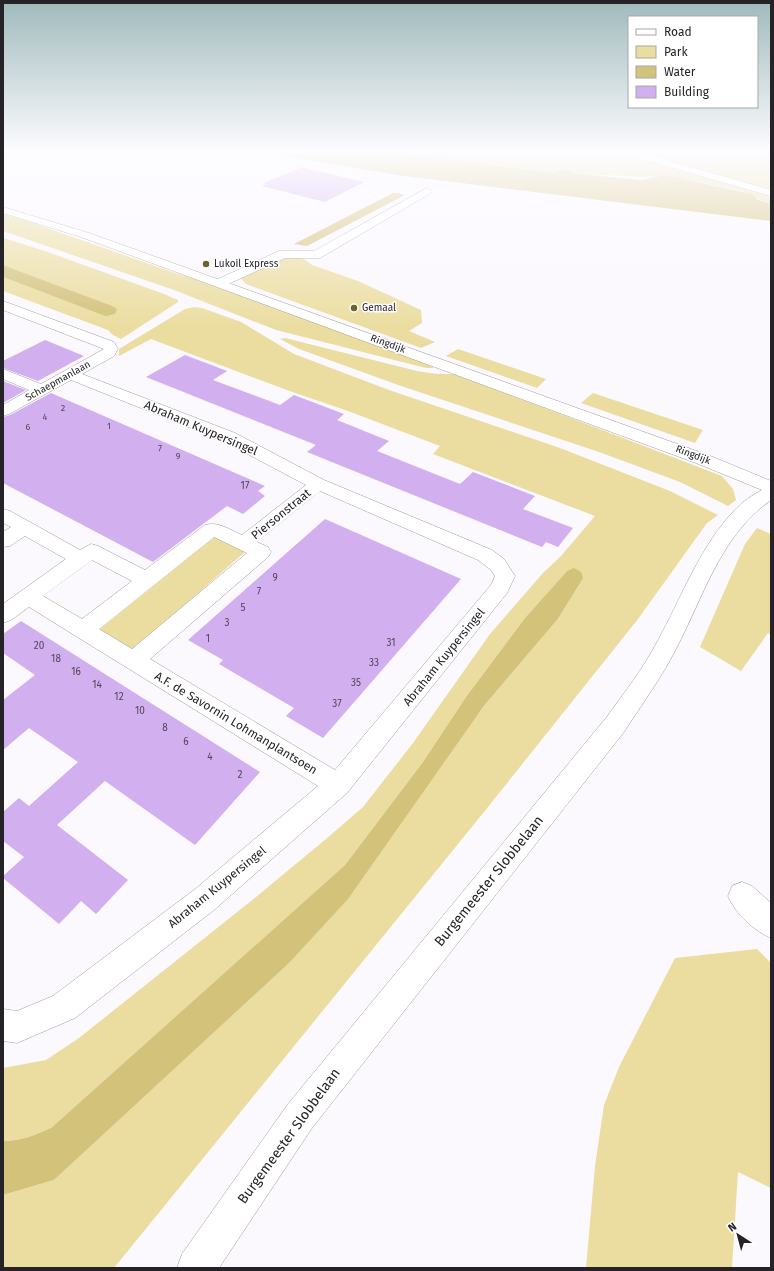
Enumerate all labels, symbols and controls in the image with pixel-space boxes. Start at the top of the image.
legend [628,16,758,108]
text: Road [664,25,692,39]
text: Park [664,45,688,59]
text: Water [664,65,696,79]
text: Building [664,85,710,99]
place label: Lukoil Express [214,258,279,270]
marker: Lukoil Express [201,259,211,269]
place label: Gemaal [362,302,396,314]
marker: Gemaal [349,303,359,313]
street label: Ringdijk [369,332,408,356]
street label: Schaepmanlaan [23,358,93,404]
street label: Abraham Kuypersingel [142,398,260,458]
house number: 2 [61,403,65,413]
house number: 4 [43,412,48,422]
house number: 1 [107,421,111,431]
house number: 6 [26,422,31,432]
house number: 7 [158,443,162,453]
street label: Ringdijk [674,443,713,467]
house number: 9 [176,451,181,461]
house number: 17 [241,480,250,492]
street label: Piersonstraat [248,485,314,542]
house number: 9 [272,572,278,584]
house number: 7 [257,586,262,598]
house number: 5 [240,602,246,614]
street label: Abraham Kuypersingel [400,605,488,709]
house number: 3 [225,617,230,629]
house number: 1 [206,633,210,645]
house number: 31 [386,637,396,649]
house number: 20 [34,640,45,652]
house number: 18 [51,653,61,665]
house number: 33 [369,657,379,669]
house number: 16 [71,666,81,678]
street label: A.F. de Savornin Lohmanplantsoen [152,669,320,777]
house number: 35 [351,677,361,689]
house number: 14 [92,679,103,691]
house number: 12 [114,691,124,703]
house number: 37 [332,698,342,710]
house number: 10 [135,705,145,717]
house number: 8 [162,722,168,734]
house number: 6 [183,736,189,748]
house number: 4 [207,751,213,763]
house number: 2 [238,769,243,781]
street label: Burgemeester Slobbelaan [431,812,547,950]
street label: Abraham Kuypersingel [165,843,269,931]
street label: Burgemeester Slobbelaan [234,1065,344,1207]
north arrow [718,1215,758,1255]
text: N [726,1220,739,1235]

